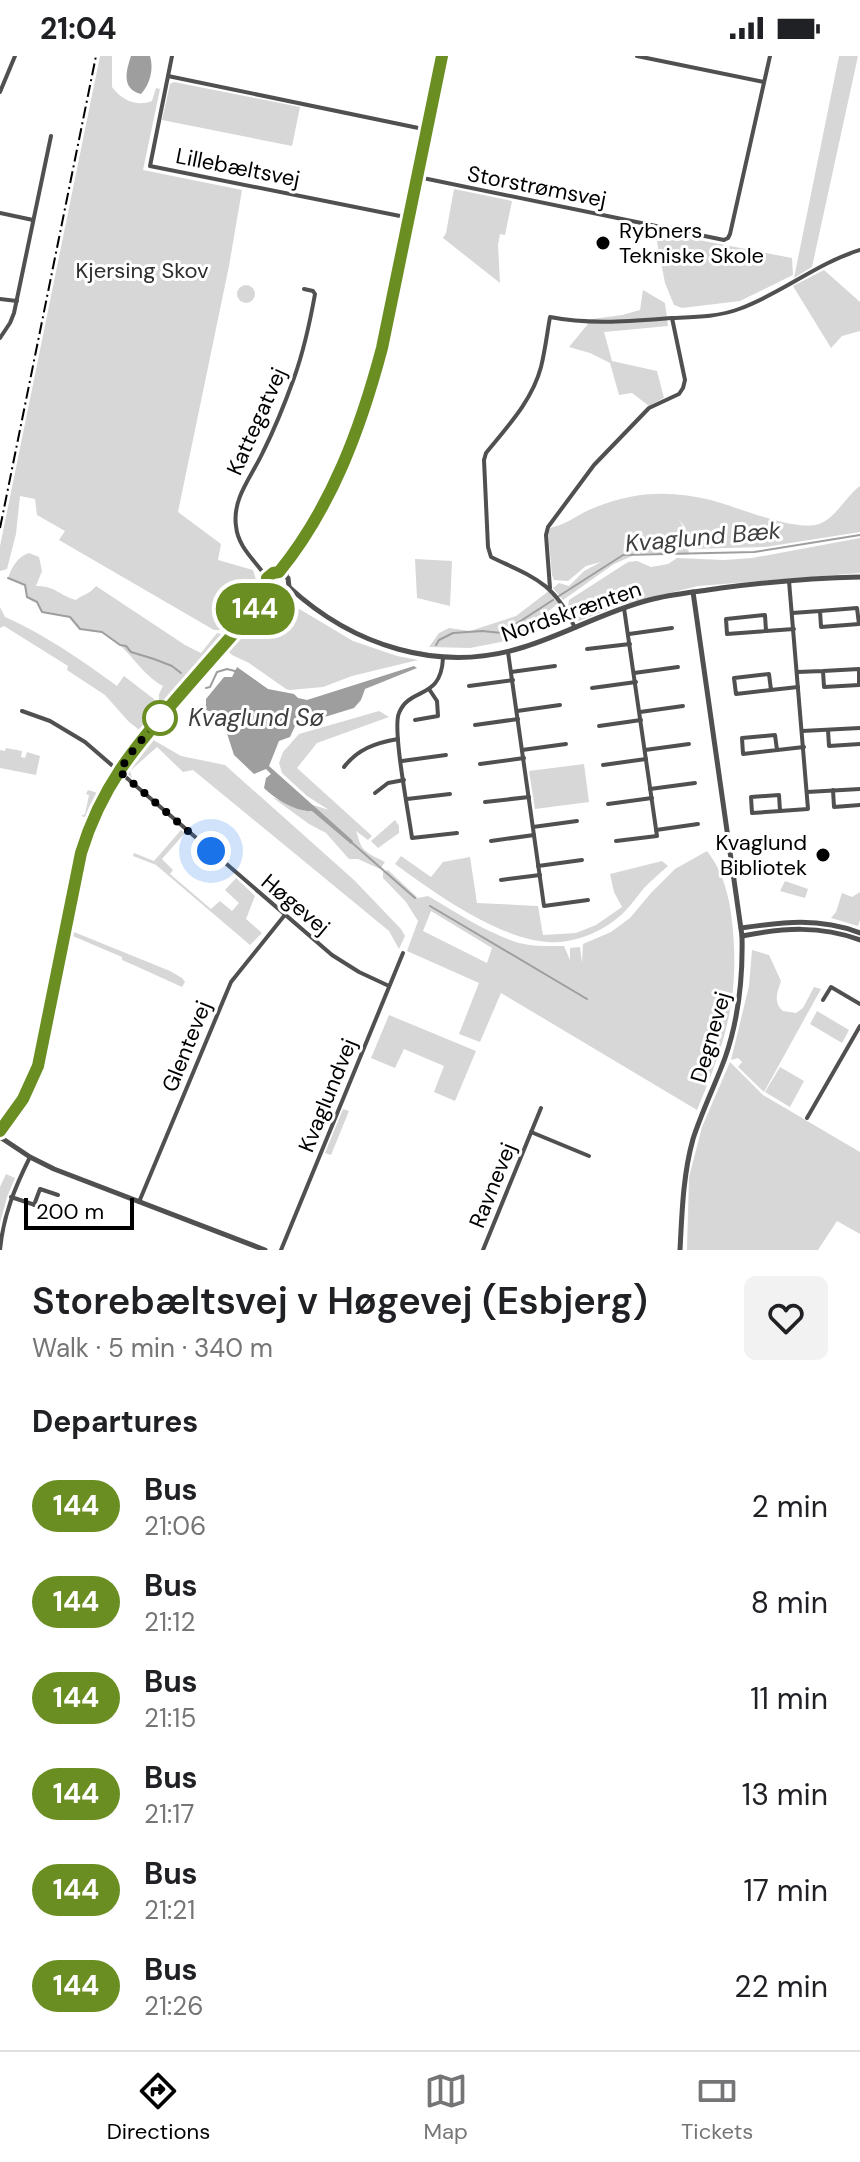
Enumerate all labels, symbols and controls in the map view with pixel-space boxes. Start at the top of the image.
text: 21:04 [40,9,116,48]
street label: Lillebæltsvej [173,141,302,194]
street label: Storstrømsvej [465,159,609,214]
place label: Rybners Tekniske Skole [619,216,764,270]
marker: Rybners Tekniske Skole [594,234,612,252]
park label: Kjersing Skov [75,256,209,285]
street label: Kattegatvej [220,363,293,480]
water label: Kvaglund Bæk [624,514,783,559]
street label: Nordskrænten [497,574,645,649]
line badge: 144 [209,583,301,635]
text: 144 [232,590,278,627]
unlabelled marker [143,701,177,735]
water label: Kvaglund Sø [188,702,324,733]
place label: Kvaglund Bibliotek [716,828,807,882]
your location [191,831,231,871]
marker: Kvaglund Bibliotek [814,846,832,864]
street label: Høgevej [255,867,336,941]
street label: Degnevej [684,988,737,1086]
street label: Glentevej [155,996,218,1096]
street label: Kvaglundvej [291,1034,363,1156]
street label: Ravnevej [462,1138,523,1232]
scale bar [24,1194,134,1230]
text: 200 m [36,1197,104,1226]
text: Storebæltsvej v Høgevej (Esbjerg) [32,1276,648,1326]
button: heart [744,1276,828,1360]
text: Walk · 5 min · 340 m [32,1331,273,1365]
text: Departures [32,1402,198,1441]
text: Bus [144,1470,198,1509]
text: 144 [53,1487,99,1524]
text: 2 min [752,1487,828,1526]
text: 21:06 [144,1509,206,1543]
text: Bus [144,1566,198,1605]
text: 144 [53,1583,99,1620]
text: 8 min [751,1583,828,1622]
text: 21:12 [144,1605,195,1639]
text: Bus [144,1662,198,1701]
text: 144 [53,1679,99,1716]
text: 11 min [750,1679,828,1718]
text: 21:15 [144,1701,196,1735]
text: Bus [144,1758,198,1797]
text: 144 [53,1775,99,1812]
text: 13 min [742,1775,828,1814]
text: 21:17 [144,1797,194,1831]
text: Bus [144,1854,198,1893]
text: 144 [53,1871,99,1908]
text: 17 min [743,1871,828,1910]
text: 21:21 [144,1893,195,1927]
text: Bus [144,1950,198,1989]
text: 144 [53,1967,99,2004]
text: 22 min [734,1967,828,2006]
text: 21:26 [144,1989,204,2023]
tab: Directions [107,2069,210,2146]
tab: Map [423,2069,468,2146]
tab: Tickets [681,2069,753,2146]

